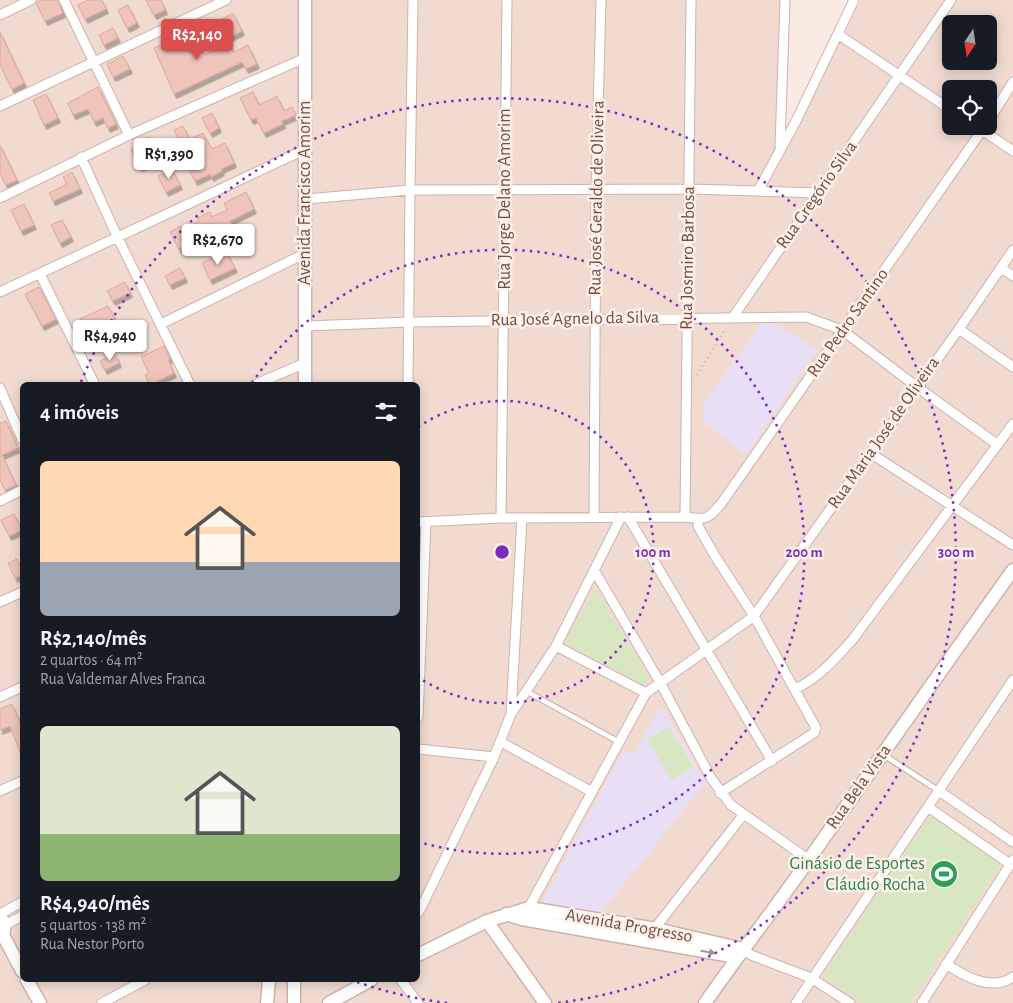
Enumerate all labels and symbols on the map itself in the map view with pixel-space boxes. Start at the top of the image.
north arrow [942,15,998,70]
pin: R$2,140 [151,18,243,61]
street label: Rua José Geraldo de Oliveira [586,100,608,296]
street label: Avenida Francisco Amorim [296,101,314,285]
street label: Rua Jorge Delano Amorim [496,108,514,290]
pin: R$1,390 [123,138,215,180]
street label: Rua Gregório Silva [773,138,861,252]
street label: Rua Josmiro Barbosa [678,186,698,330]
pin: R$2,670 [172,224,264,266]
street label: Rua Pedro Santino [804,265,892,380]
street label: Rua José Agnelo da Silva [491,309,659,329]
pin: R$4,940 [64,320,156,362]
street label: Rua Maria José de Oliveira [825,354,943,512]
centre of rings [493,543,511,561]
text: 100 m [635,545,671,560]
text: 200 m [785,545,823,560]
text: 300 m [938,545,974,560]
street label: Rua Bela Vista [823,741,895,833]
place label: Ginásio de Esportes Cláudio Rocha [789,855,925,894]
sports icon: Ginásio de Esportes Cláudio Rocha [929,859,959,889]
street label: Avenida Progresso [564,906,694,946]
one-way arrow [701,949,717,957]

